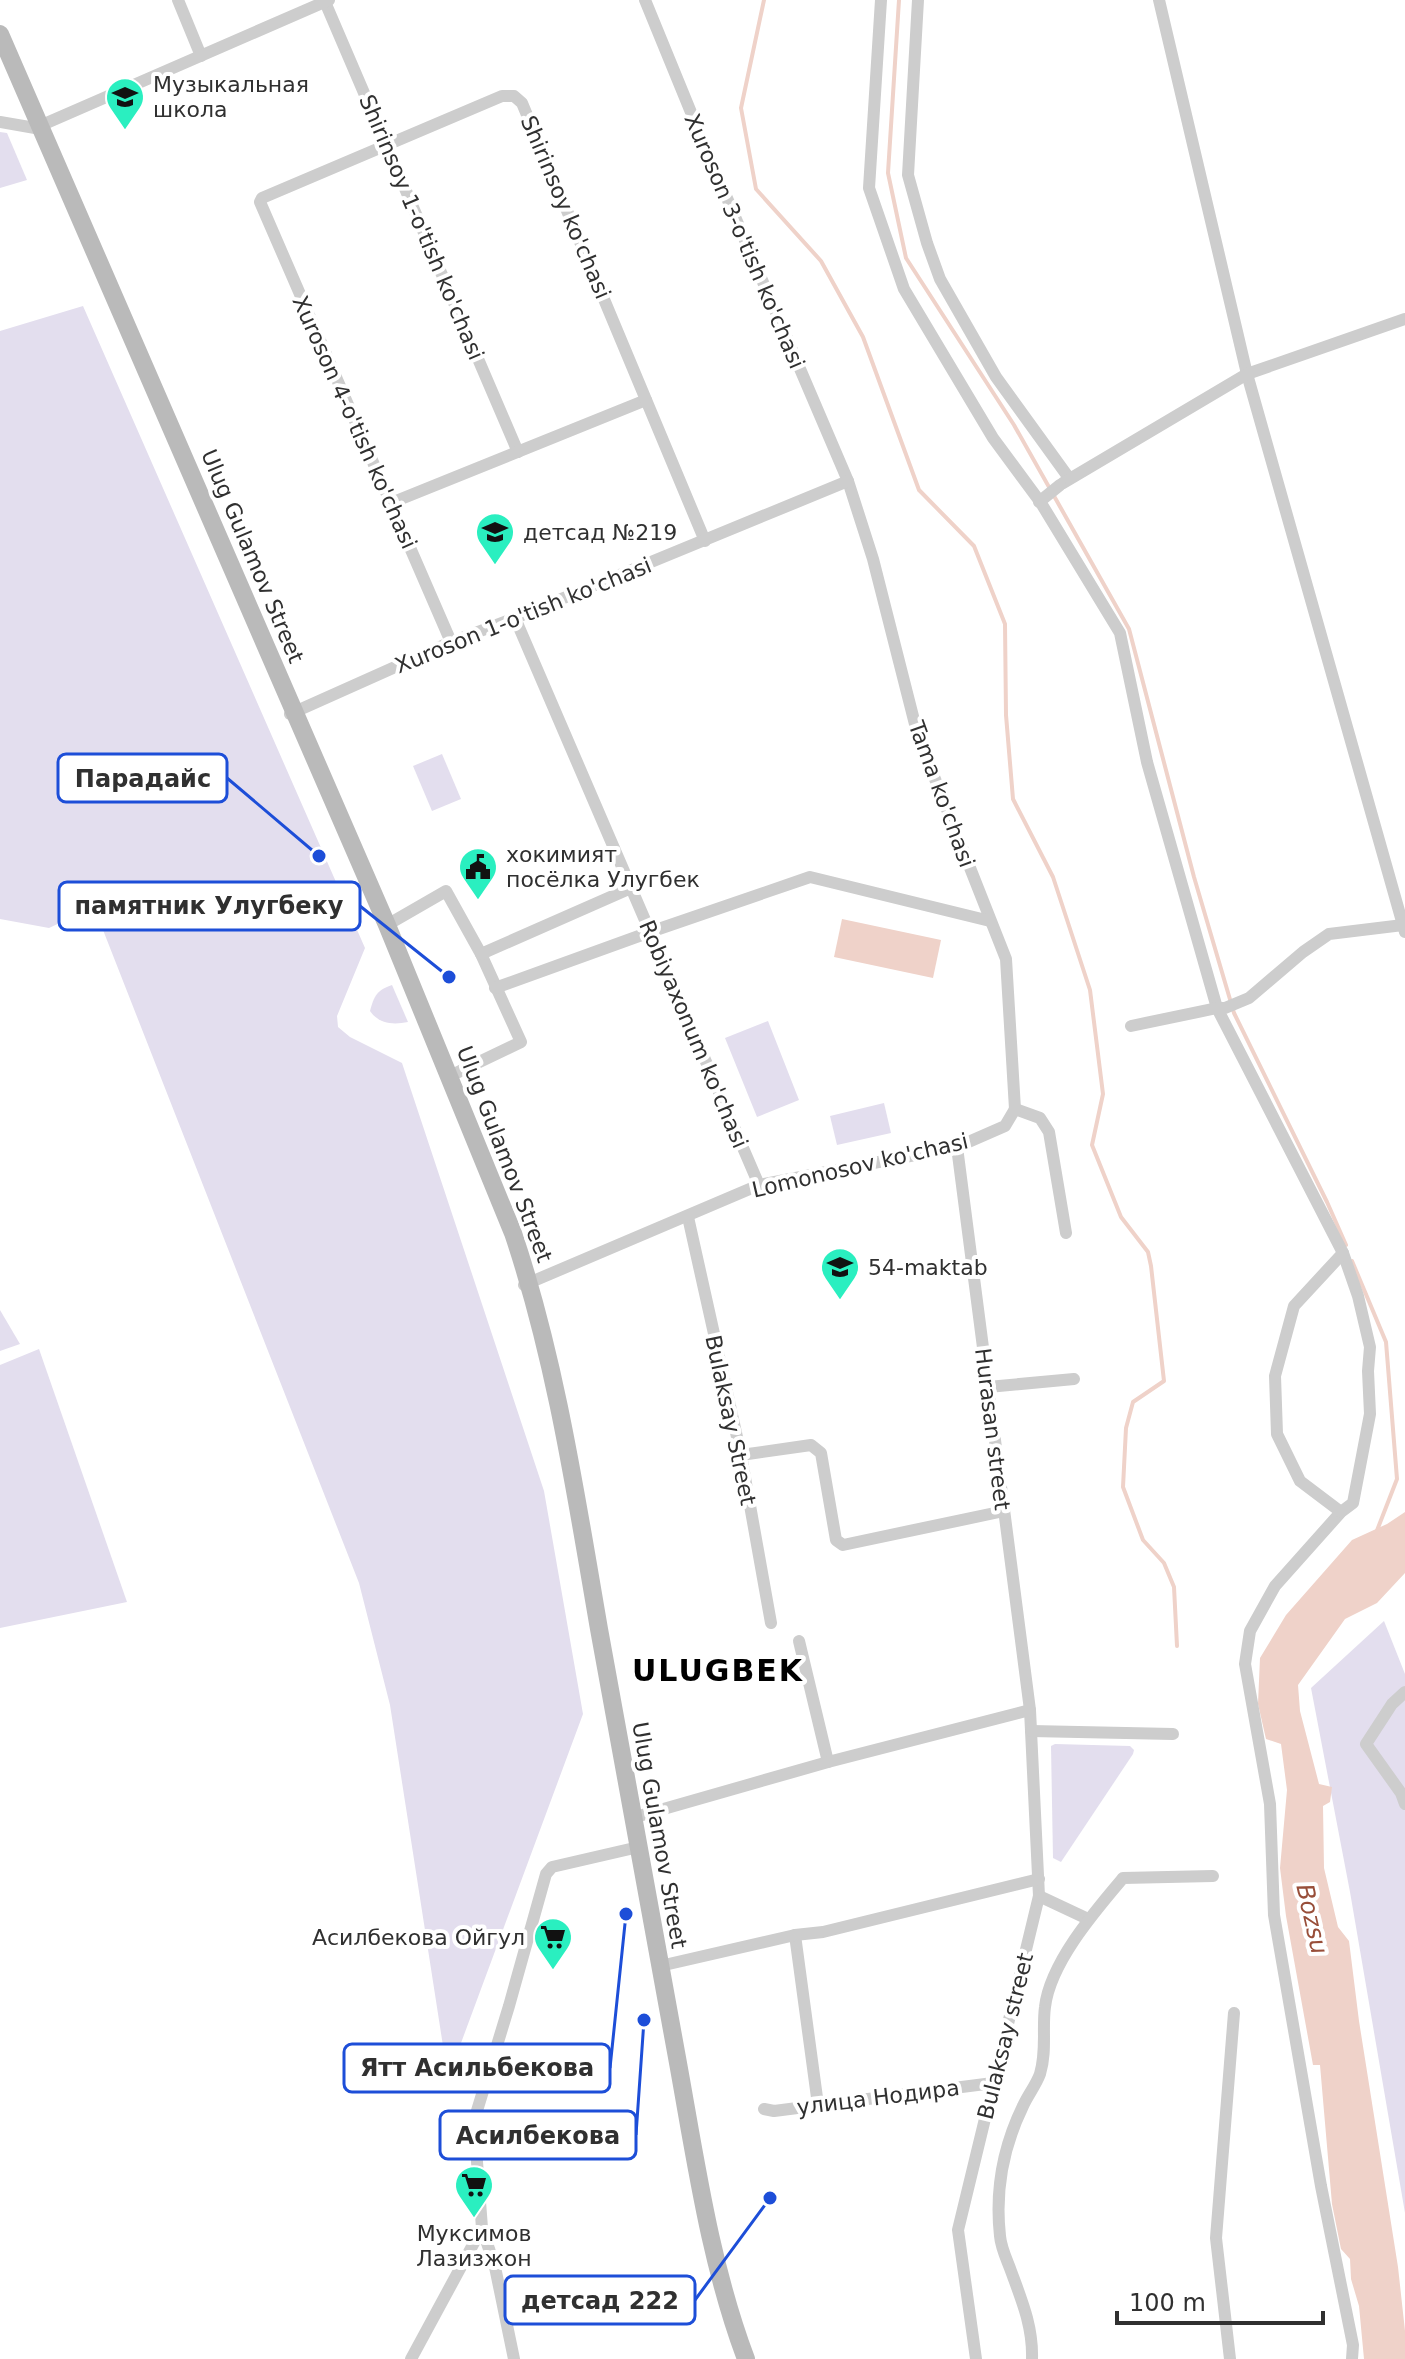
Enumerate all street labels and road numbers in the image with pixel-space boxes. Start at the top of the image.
street label: Shirinsoy 1-o'tish ko'chasi [354,91,489,364]
street label: Xuroson 3-o'tish ko'chasi [679,110,810,372]
street label: Shirinsoy ko'chasi [516,112,615,303]
street label: Xuroson 4-o'tish ko'chasi [287,292,422,553]
street label: Ulug Gulamov Street [196,446,309,667]
street label: Хuroson 1-o'tish ko'chasi [391,552,655,678]
street label: Tama ko'chasi [903,717,980,871]
street label: Robiyaxonum ko'chasi [634,917,753,1152]
street label: Ulug Gulamov Street [452,1043,557,1266]
street label: Lomonosov ko'chasi [750,1128,971,1203]
street label: Bulaksay Street [700,1333,761,1508]
street label: Hurasan street [970,1347,1015,1512]
street label: Ulug Gulamov Street [627,1720,692,1951]
street label: Bulaksay street [973,1950,1038,2122]
street label: улица Нодира [795,2075,961,2120]

